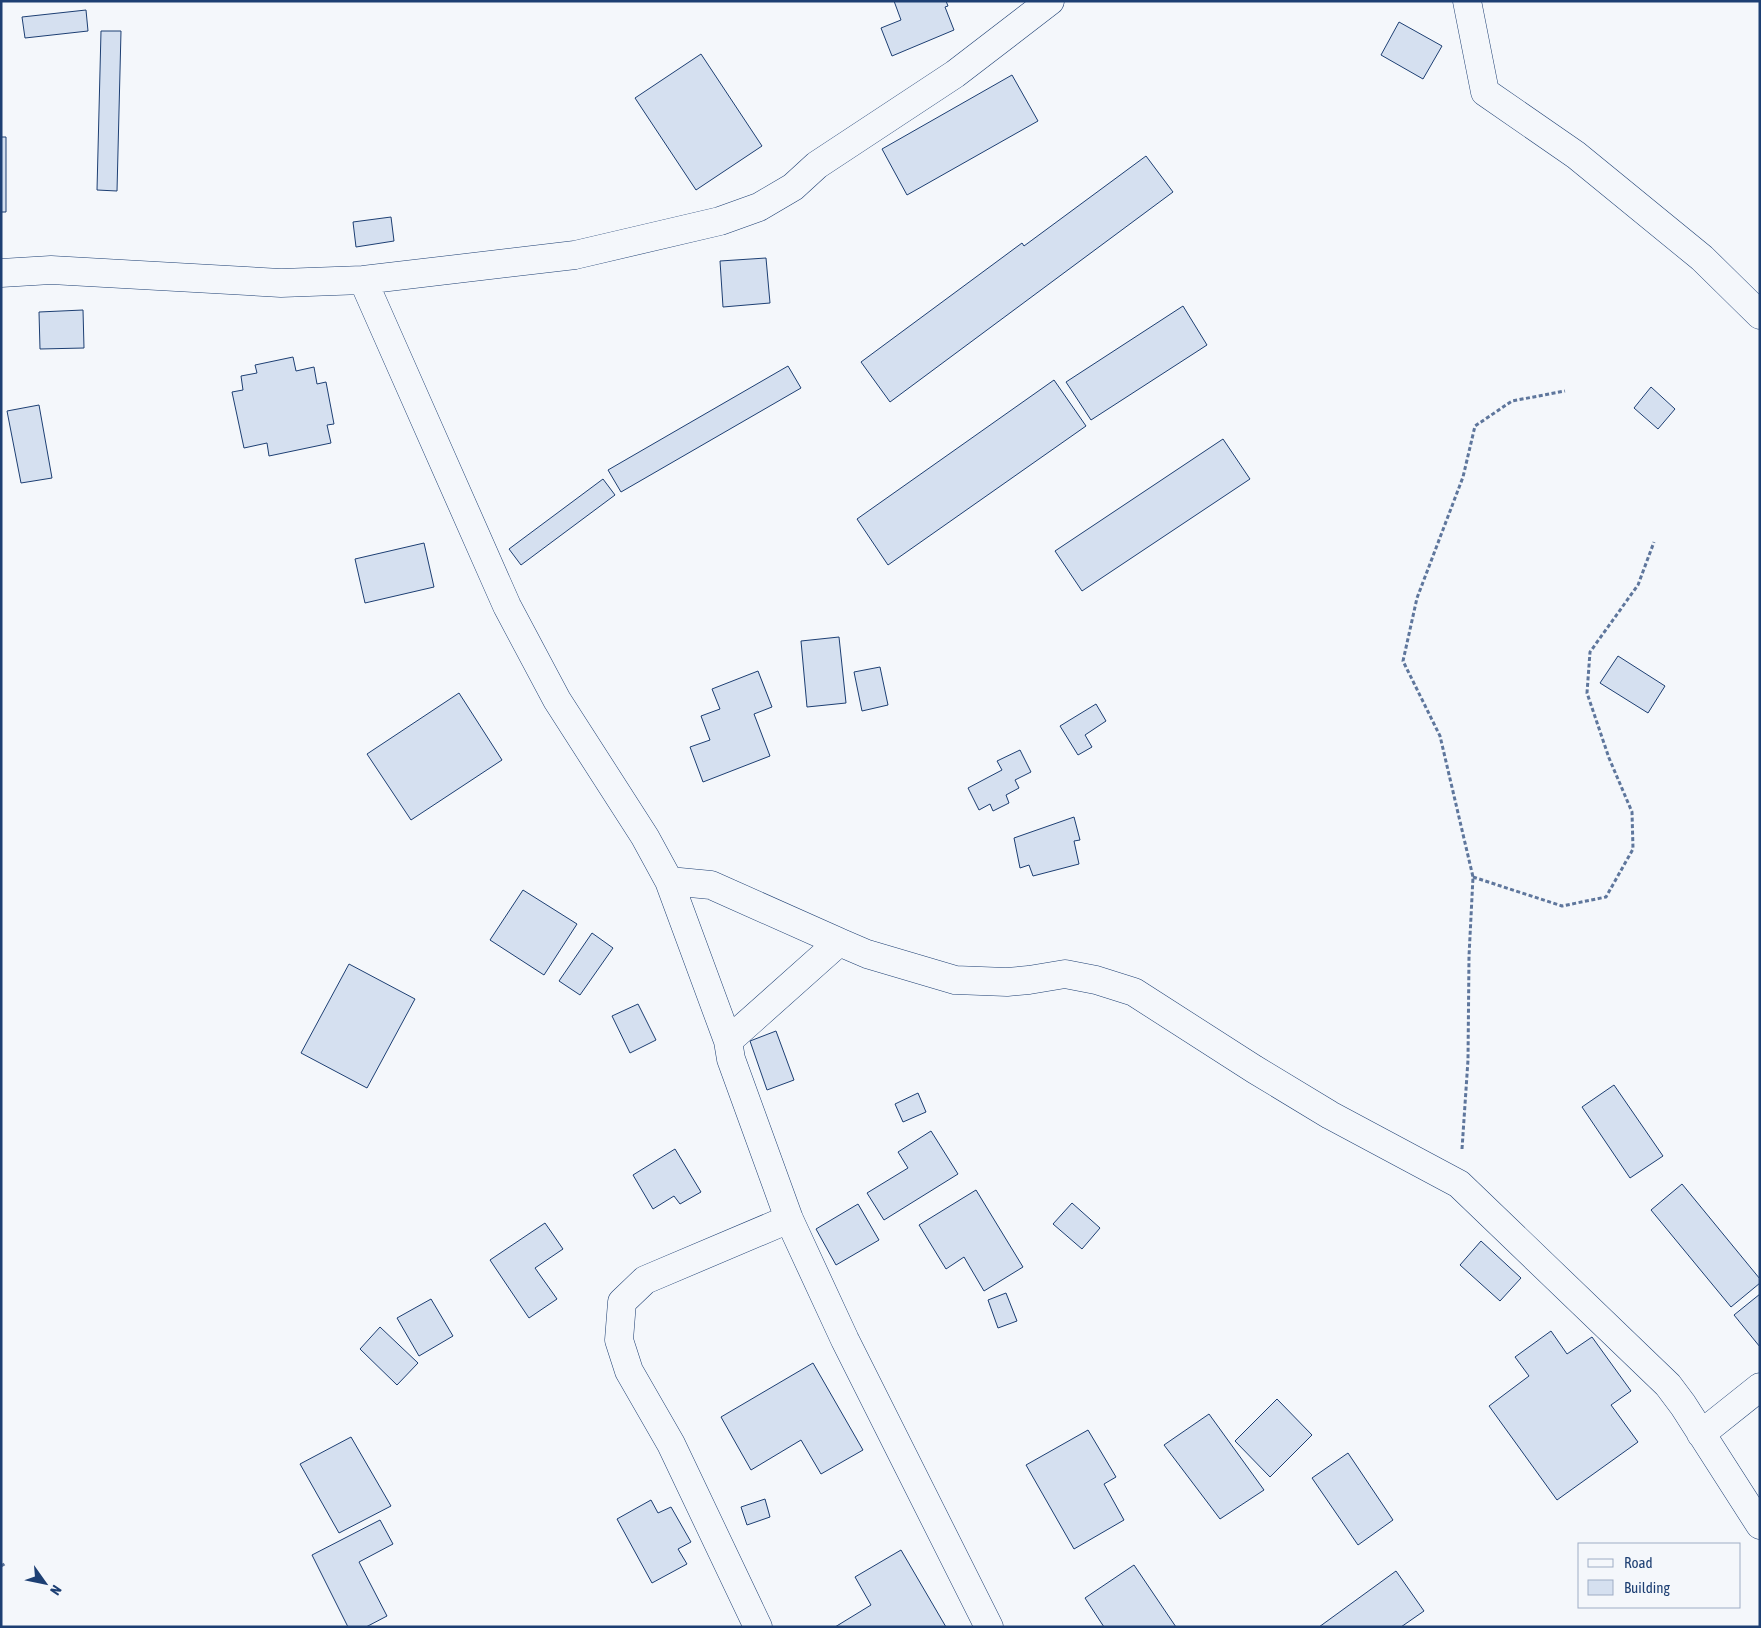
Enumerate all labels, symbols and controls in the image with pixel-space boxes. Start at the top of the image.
legend [1578,1543,1741,1608]
text: Road [1624,1554,1653,1571]
north arrow [20,1558,70,1608]
text: Building [1624,1579,1670,1596]
text: N [47,1582,65,1598]

